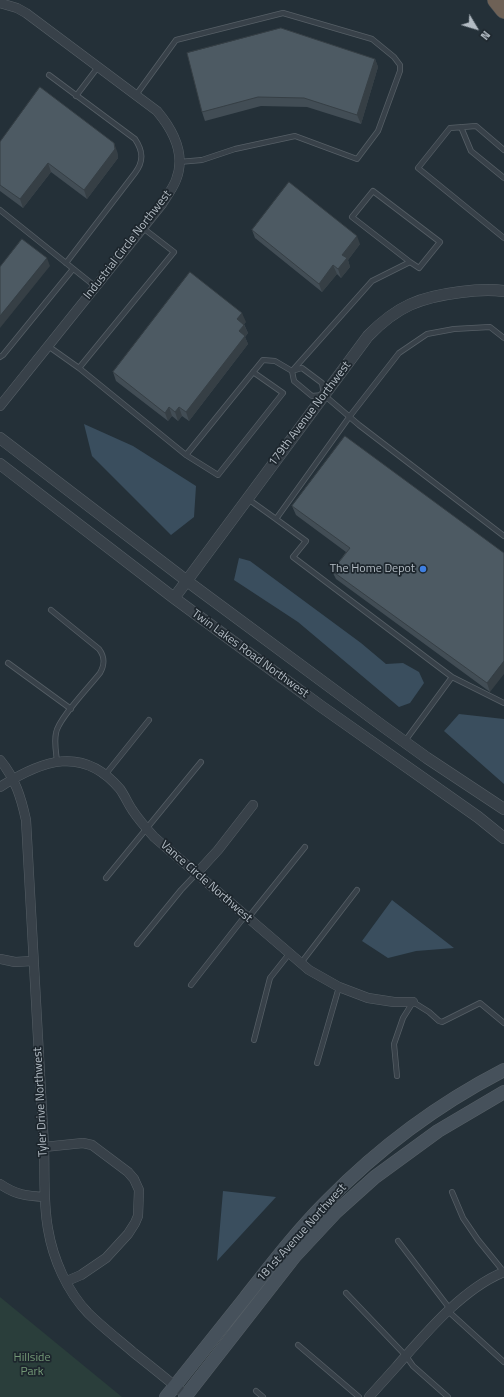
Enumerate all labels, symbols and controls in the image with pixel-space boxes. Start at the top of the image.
north arrow [456,8,496,48]
text: N [477,27,494,43]
street label: Industrial Circle Northwest [81,188,175,302]
street label: 179th Avenue Northwest [266,359,354,469]
place label: The Home Depot [330,562,415,576]
marker: The Home Depot [418,564,428,574]
street label: Twin Lakes Road Northwest [189,607,311,701]
street label: Vance Circle Northwest [157,838,255,926]
street label: Tyler Drive Northwest [31,1047,51,1157]
street label: 181st Avenue Northwest [254,1181,350,1285]
park label: Hillside Park [14,1351,50,1379]

